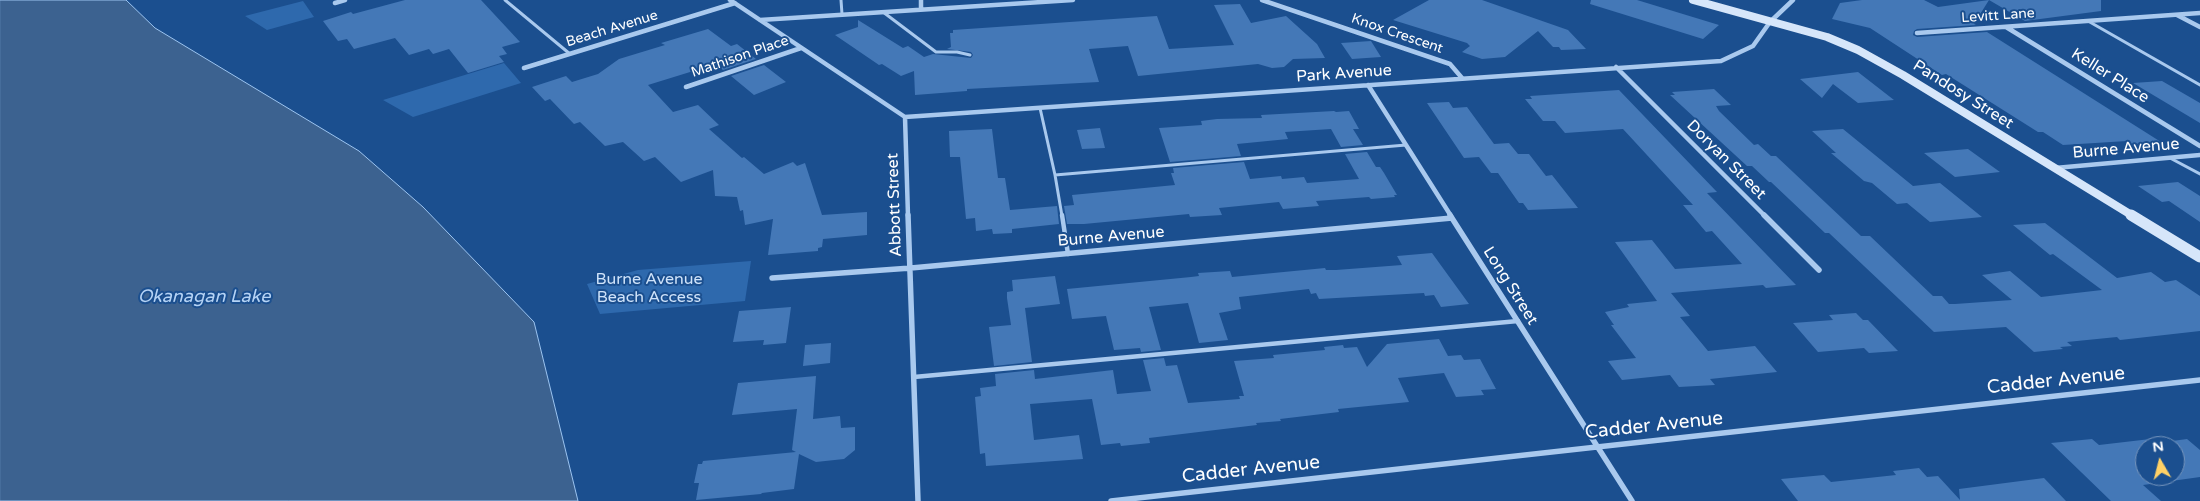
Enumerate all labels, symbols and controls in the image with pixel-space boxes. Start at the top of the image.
street label: Levitt Lane [1961,5,2035,27]
street label: Beach Avenue [564,7,660,51]
street label: Knox Crescent [1349,10,1445,58]
street label: Mathison Place [689,32,791,82]
street label: Keller Place [2067,44,2153,108]
street label: Pandosy Street [1909,56,2017,134]
street label: Park Avenue [1296,61,1392,87]
street label: Doryan Street [1682,116,1770,204]
street label: Burne Avenue [2072,135,2180,163]
street label: Abbott Street [884,153,906,257]
street label: Burne Avenue [1057,223,1165,251]
street label: Long Street [1478,243,1542,329]
park label: Burne Avenue Beach Access [595,270,703,308]
water label: Okanagan Lake [138,286,270,308]
street label: Cadder Avenue [1986,362,2126,400]
street label: Cadder Avenue [1584,407,1724,445]
north arrow [2135,436,2185,486]
text: N [2151,437,2165,456]
street label: Cadder Avenue [1181,451,1321,489]

